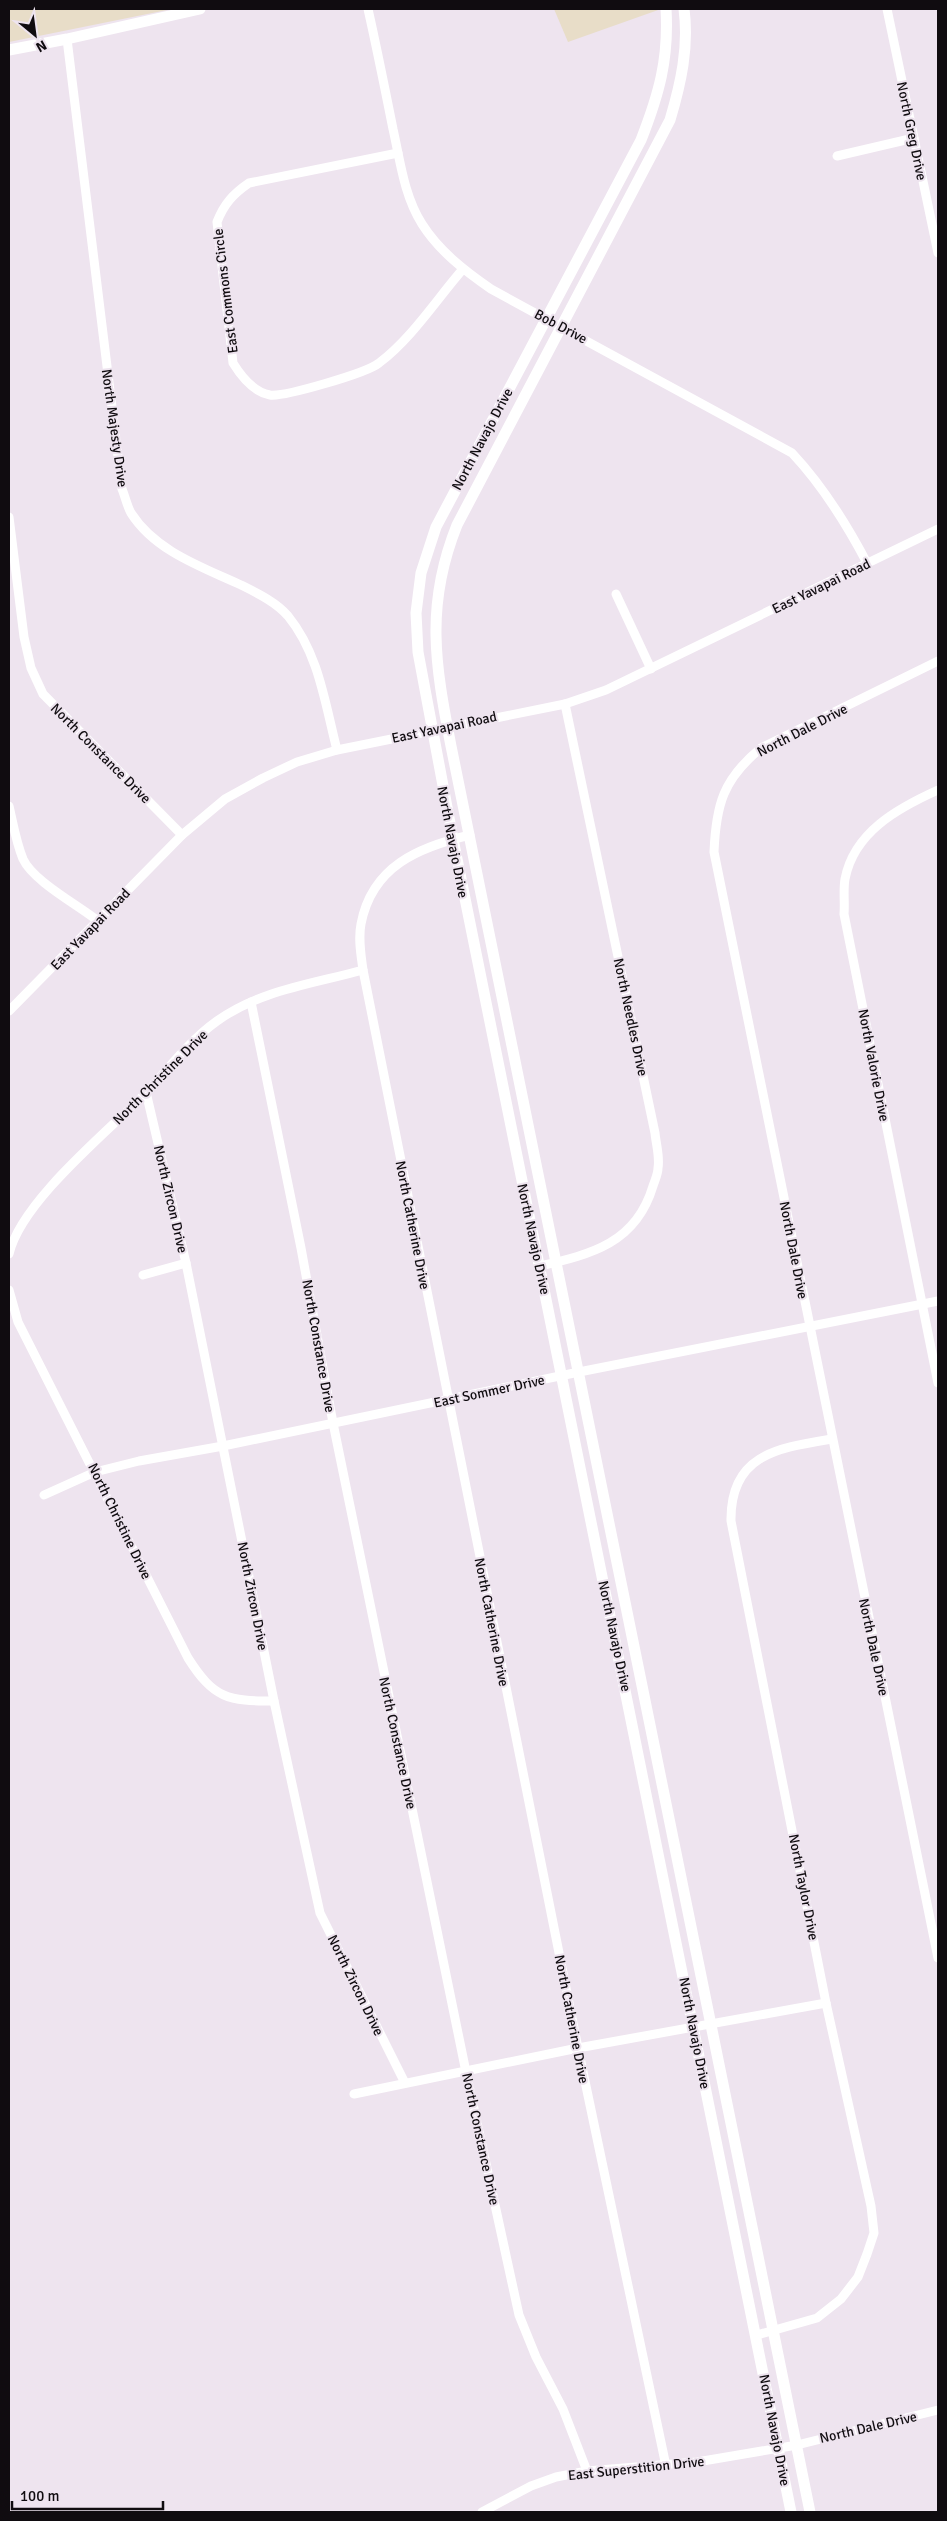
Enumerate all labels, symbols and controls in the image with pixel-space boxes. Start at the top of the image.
north arrow [10,10,60,60]
text: N [33,36,49,56]
street label: North Greg Drive [893,80,930,182]
street label: East Commons Circle [209,227,242,354]
street label: Bob Drive [531,305,590,347]
street label: North Majesty Drive [98,368,131,488]
street label: North Navajo Drive [448,385,517,493]
street label: East Yavapai Road [769,555,873,618]
street label: North Constance Drive [47,700,154,807]
street label: North Dale Drive [754,700,850,761]
street label: East Yavapai Road [390,708,498,747]
street label: North Navajo Drive [433,785,472,899]
street label: East Yavapai Road [47,885,134,974]
street label: North Needles Drive [610,957,651,1078]
street label: North Valorie Drive [854,1007,893,1123]
street label: North Christine Drive [109,1026,211,1128]
street label: North Zircon Drive [150,1144,191,1255]
street label: North Catherine Drive [392,1159,433,1291]
street label: North Navajo Drive [513,1182,554,1296]
street label: North Dale Drive [776,1200,811,1300]
street label: North Constance Drive [298,1278,339,1414]
street label: East Sommer Drive [432,1371,546,1412]
street label: North Christine Drive [84,1460,155,1582]
street label: North Zircon Drive [234,1540,271,1652]
street label: North Catherine Drive [471,1556,512,1688]
street label: North Navajo Drive [594,1579,635,1693]
street label: North Dale Drive [855,1597,892,1697]
street label: North Constance Drive [375,1675,420,1811]
street label: North Taylor Drive [785,1832,822,1942]
street label: North Zircon Drive [324,1932,387,2038]
street label: North Catherine Drive [551,1953,592,2085]
street label: North Navajo Drive [675,1976,714,2090]
street label: North Constance Drive [458,2071,503,2207]
street label: North Navajo Drive [755,2373,794,2487]
street label: North Dale Drive [818,2408,918,2447]
street label: East Superstition Drive [567,2453,705,2484]
scale bar [12,2478,164,2510]
text: 100 m [20,2487,60,2505]

